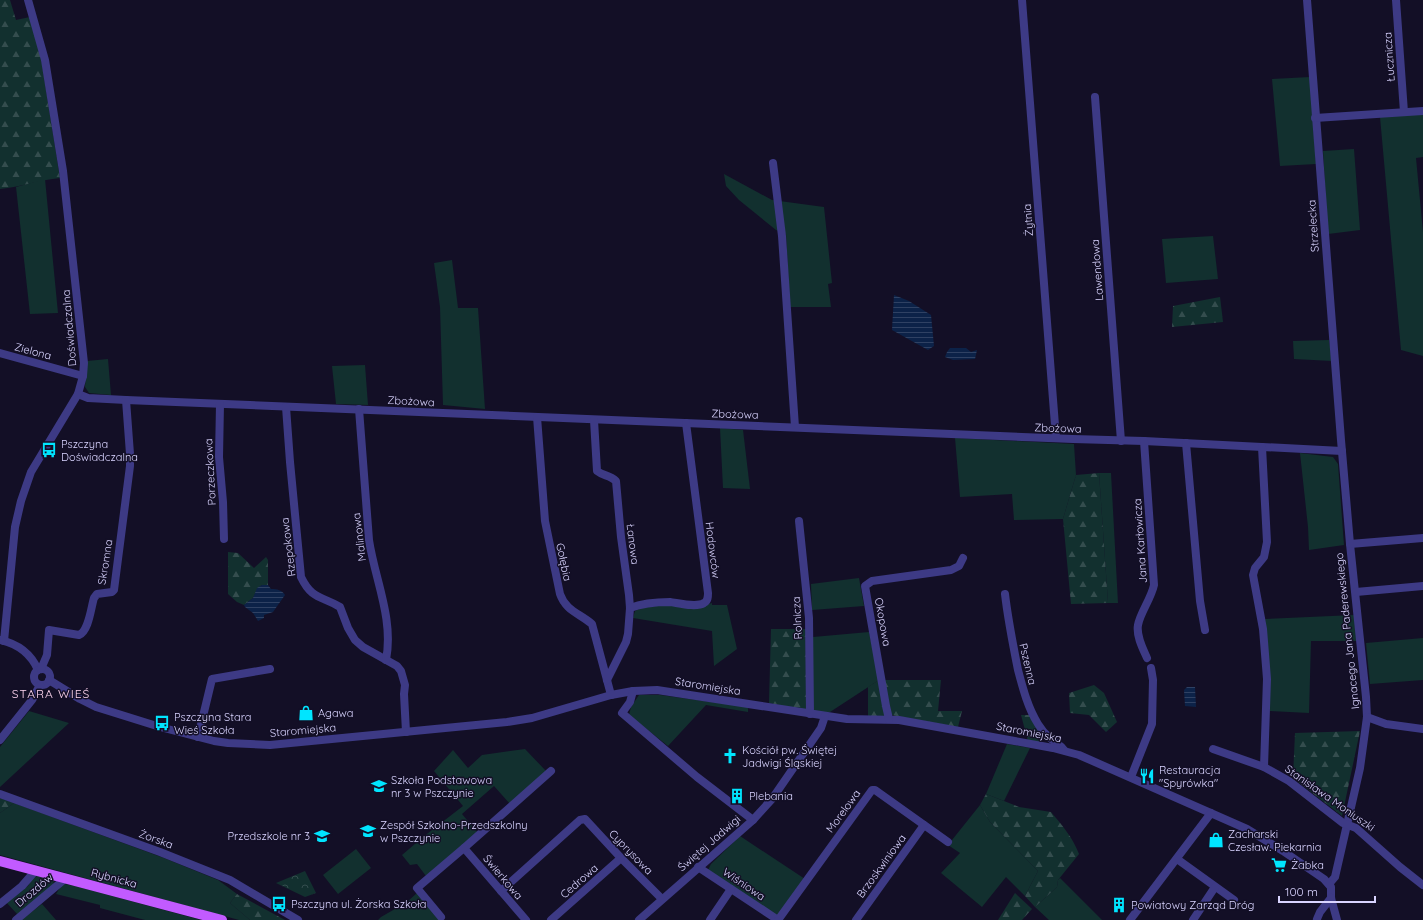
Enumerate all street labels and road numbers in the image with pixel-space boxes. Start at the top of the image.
street label: Łucznicza [1380,32,1398,82]
street label: Strzelecka [1304,199,1322,253]
street label: Żytnia [1020,203,1036,237]
street label: Lawendowa [1088,239,1106,301]
street label: Doświadczalna [59,289,79,367]
street label: Zielona [13,339,53,363]
street label: Zbożowa [387,393,435,409]
street label: Zbożowa [711,406,759,422]
street label: Zbożowa [1034,420,1082,436]
street label: Porzeczkowa [201,438,219,506]
street label: Jana Karłowicza [1130,498,1150,584]
street label: Malinowa [349,512,369,562]
street label: Rzepakowa [277,517,299,577]
street label: Hodowców [703,521,723,579]
street label: Łanowa [624,523,642,565]
street label: Skromna [95,538,115,586]
street label: Gołębia [553,542,575,582]
street label: Ignacego Jana Paderewskiego [1332,552,1362,710]
street label: Rolnicza [789,596,805,640]
street label: Okopowa [872,597,894,647]
street label: Pszenna [1016,642,1040,686]
street label: Staromiejska [674,674,742,698]
street label: Staromiejska [995,719,1063,745]
street label: Staromiejska [269,720,337,740]
street label: Stanisława Moniuszki [1282,762,1378,834]
street label: Morelowa [823,787,863,835]
street label: Świętej Jadwigi [675,812,743,874]
street label: Żorska [137,826,175,852]
street label: Cyprysowa [606,827,656,877]
street label: Brzoskwiniowa [853,831,909,901]
street label: Świerkowa [480,852,526,902]
street label: Cedrowa [557,861,601,901]
street label: Rybnicka [89,865,139,891]
street label: Wiśniowa [720,865,768,903]
street label: Drozdów [12,870,56,910]

